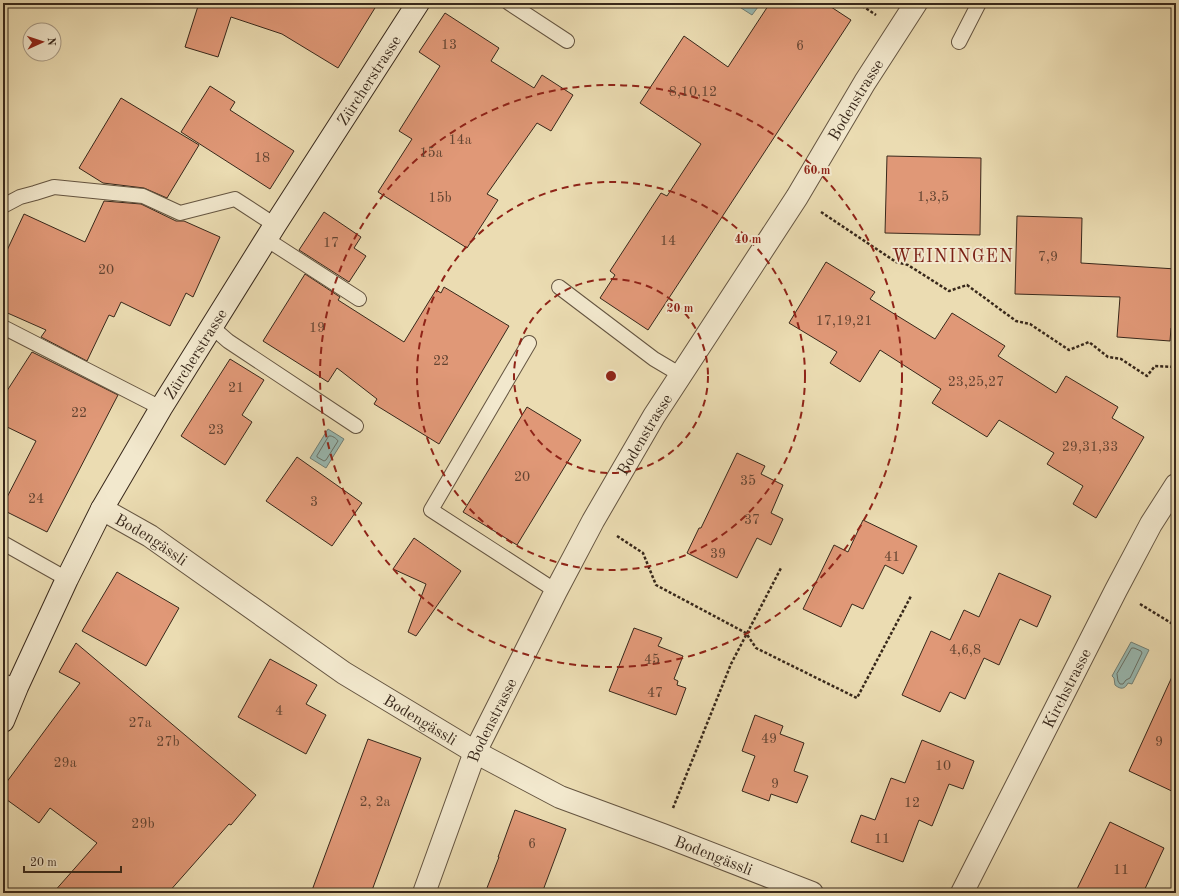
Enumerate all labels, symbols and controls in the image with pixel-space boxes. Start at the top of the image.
north arrow [22,22,62,62]
street label: Zürcherstrasse [335,33,405,129]
text: N [45,37,56,47]
house number: 13 [441,38,457,52]
house number: 6 [796,39,804,53]
street label: Bodenstrasse [826,57,887,144]
house number: 8,10,12 [669,85,717,99]
house number: 14a [448,133,472,147]
house number: 15a [419,146,443,160]
house number: 18 [254,151,270,165]
text: 60 m [804,165,831,177]
house number: 1,3,5 [917,190,949,204]
house number: 15b [428,191,452,205]
house number: 14 [660,234,676,248]
text: 40 m [735,234,762,246]
house number: 17 [323,236,339,250]
district label: WEININGEN [892,248,1014,266]
house number: 7,9 [1038,250,1058,264]
house number: 20 [98,263,114,277]
text: 20 m [667,303,694,315]
street label: Zürcherstrasse [162,307,231,403]
house number: 17,19,21 [816,314,872,328]
house number: 19 [309,321,325,335]
house number: 22 [433,354,449,368]
centre of rings [604,369,618,383]
house number: 23,25,27 [948,375,1004,389]
house number: 21 [228,381,244,395]
street label: Bodenstrasse [615,392,676,479]
house number: 22 [71,406,87,420]
house number: 23 [208,423,224,437]
house number: 29,31,33 [1062,440,1118,454]
house number: 20 [514,470,530,484]
house number: 35 [740,474,756,488]
house number: 24 [28,492,44,506]
house number: 3 [310,495,318,509]
street label: Bodengässli [112,512,190,570]
house number: 37 [744,513,760,527]
house number: 39 [710,547,726,561]
house number: 41 [884,550,900,564]
house number: 4,6,8 [949,643,981,657]
street label: Kirchstrasse [1041,646,1095,731]
house number: 45 [644,653,660,667]
street label: Bodenstrasse [466,676,521,765]
house number: 47 [647,686,663,700]
street label: Bodengässli [380,693,459,749]
house number: 4 [275,704,283,718]
house number: 27a [128,716,152,730]
house number: 49 [761,732,777,746]
house number: 27b [156,735,180,749]
house number: 9 [1155,735,1163,749]
house number: 29a [53,756,77,770]
house number: 10 [935,759,951,773]
house number: 9 [771,777,779,791]
house number: 2, 2a [360,795,391,809]
house number: 12 [904,796,920,810]
house number: 29b [131,817,155,831]
house number: 11 [874,832,890,846]
street label: Bodengässli [672,834,754,879]
house number: 6 [528,837,536,851]
scale bar [24,848,121,874]
text: 20 m [30,857,57,869]
house number: 11 [1113,863,1129,877]

